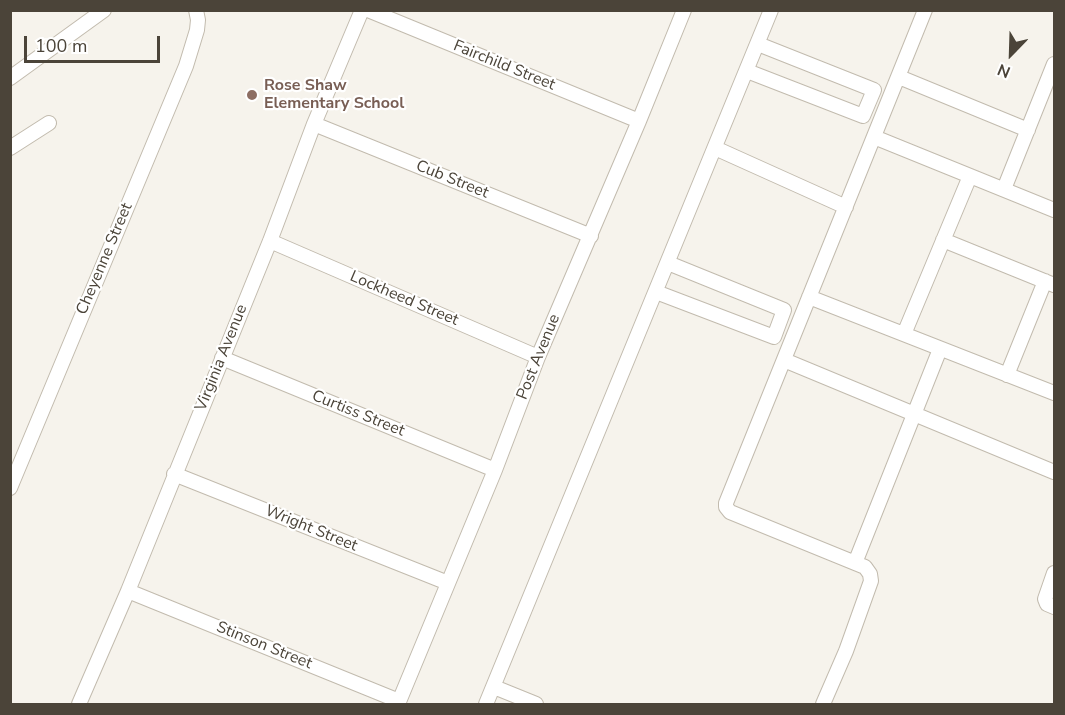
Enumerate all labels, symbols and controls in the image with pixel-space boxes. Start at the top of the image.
scale bar [27,24,164,62]
north arrow [981,24,1041,84]
text: 100 m [35,34,87,58]
street label: Fairchild Street [450,37,558,95]
text: N [994,58,1014,83]
place label: Rose Shaw Elementary School [264,76,404,114]
marker: Rose Shaw Elementary School [245,88,259,102]
street label: Cub Street [413,157,491,203]
street label: Cheyenne Street [73,200,137,318]
street label: Lockheed Street [347,267,461,331]
street label: Virginia Avenue [192,302,252,414]
street label: Post Avenue [513,311,565,403]
street label: Curtiss Street [309,387,407,441]
street label: Wright Street [262,502,360,556]
street label: Stinson Street [213,618,315,674]

